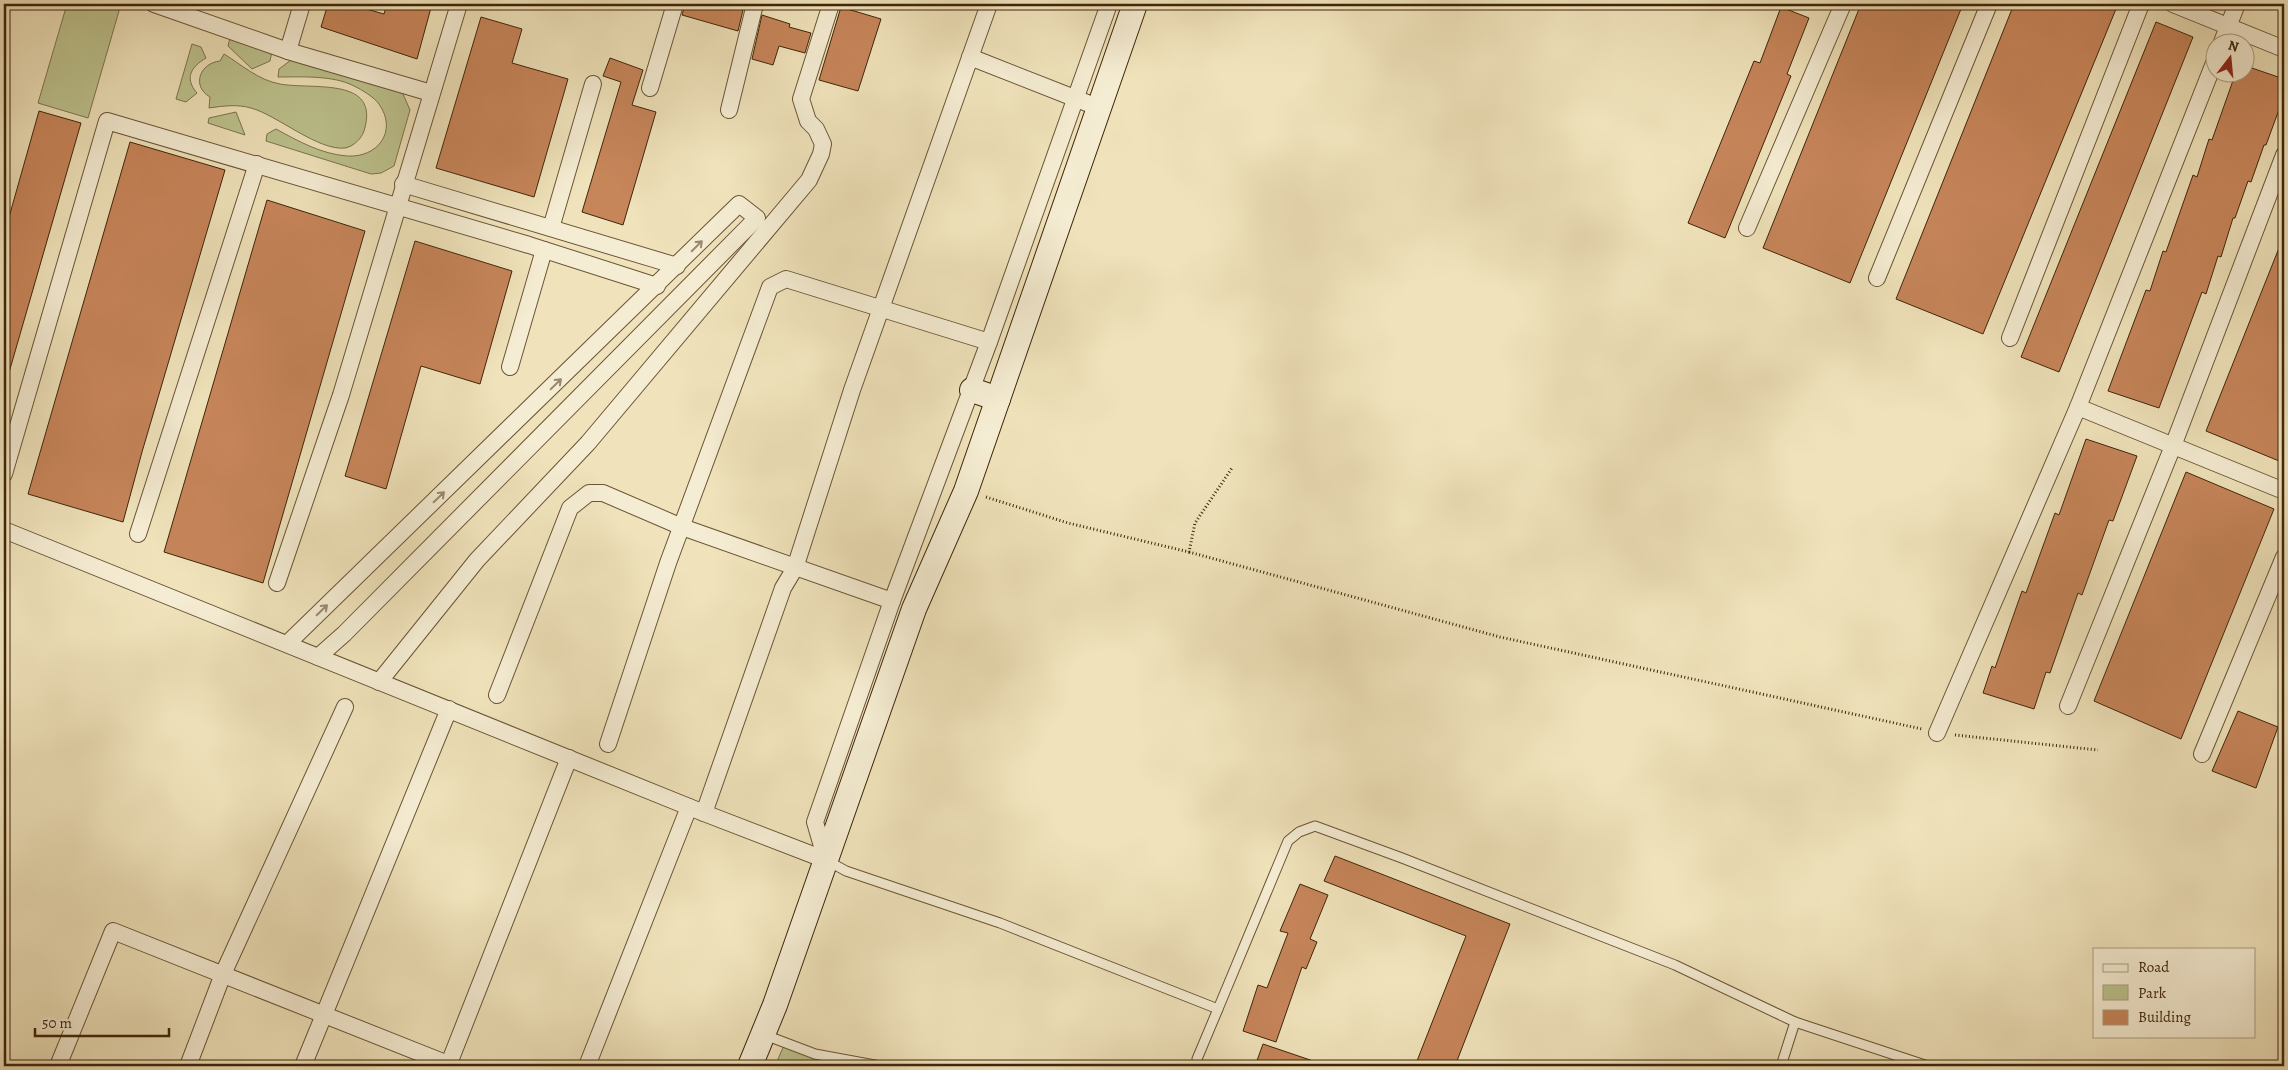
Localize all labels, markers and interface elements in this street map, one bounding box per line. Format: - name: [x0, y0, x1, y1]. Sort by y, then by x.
- north arrow: [2206, 32, 2256, 82]
- text: N: [2226, 35, 2241, 57]
- one-way arrow: [691, 240, 703, 252]
- one-way arrow: [550, 378, 562, 390]
- one-way arrow: [433, 491, 445, 503]
- one-way arrow: [316, 604, 329, 616]
- legend: [2093, 948, 2256, 1038]
- text: Road: [2138, 957, 2170, 977]
- text: Park: [2138, 983, 2167, 1003]
- scale bar: [35, 1005, 169, 1037]
- text: Building: [2138, 1007, 2191, 1027]
- text: 50 m: [42, 1013, 72, 1033]

